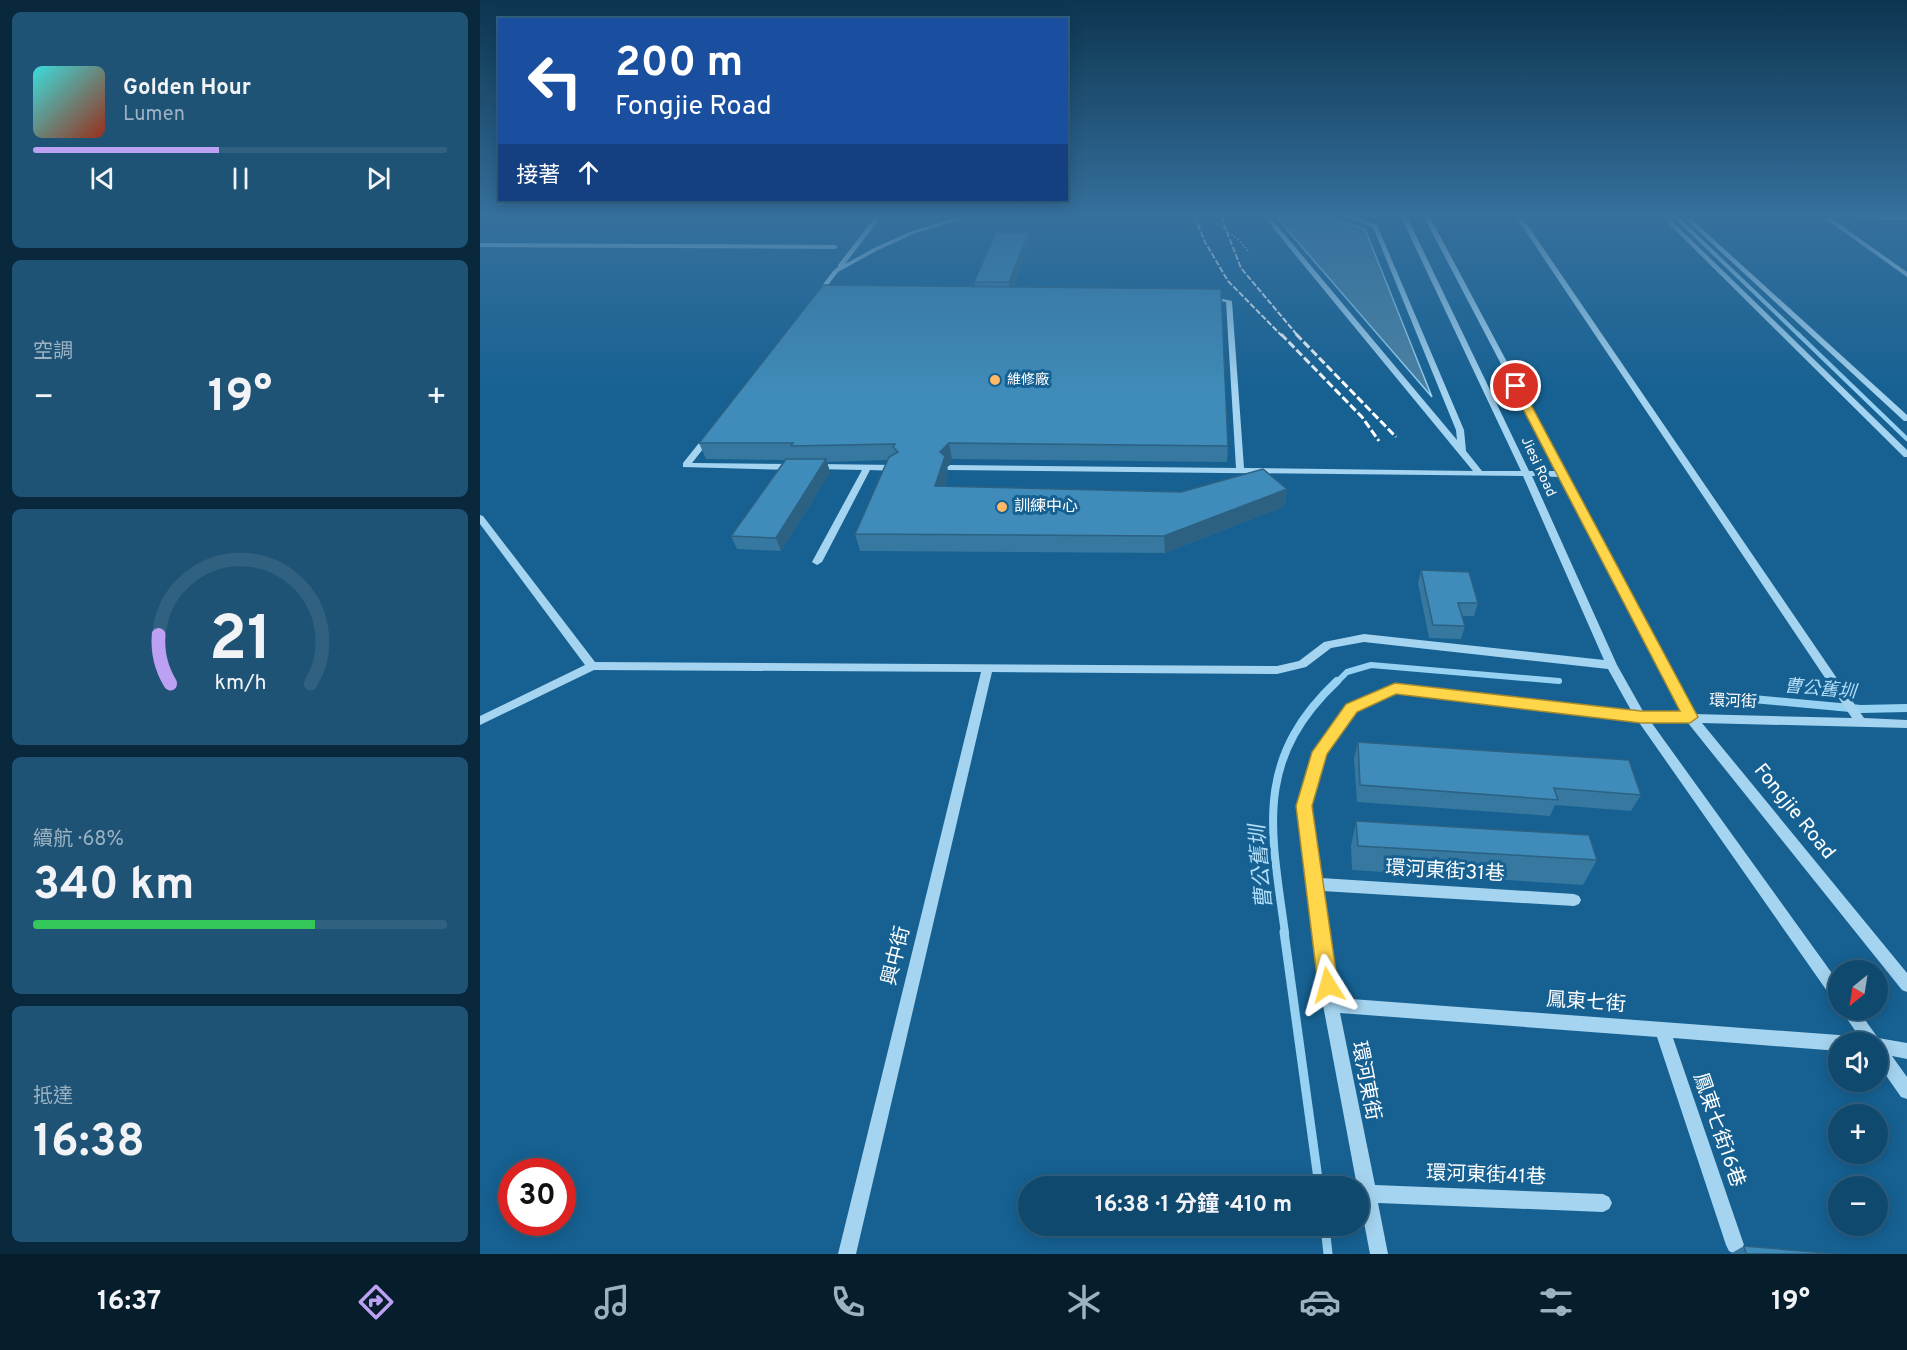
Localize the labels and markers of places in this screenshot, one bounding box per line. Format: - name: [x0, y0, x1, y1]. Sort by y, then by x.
- pin: [1490, 360, 1541, 411]
- place label: 維修廠: [1007, 371, 1049, 389]
- marker: 維修廠: [988, 373, 1002, 387]
- place label: 訓練中心: [1014, 497, 1078, 517]
- marker: 訓練中心: [995, 500, 1009, 514]

